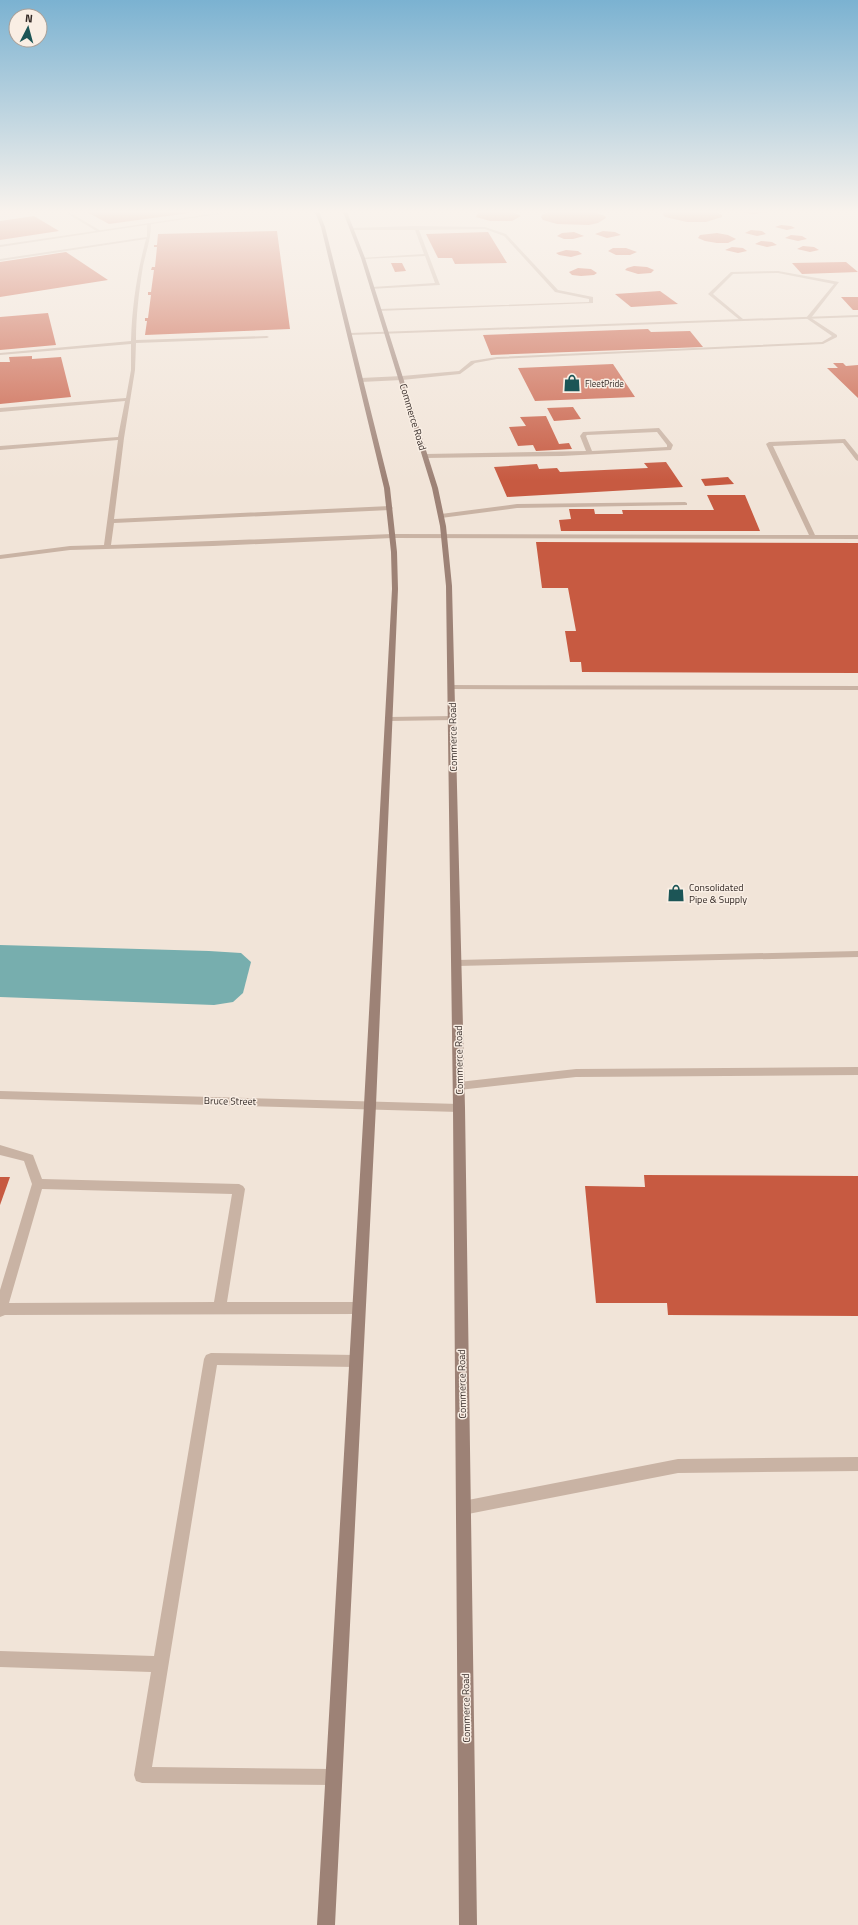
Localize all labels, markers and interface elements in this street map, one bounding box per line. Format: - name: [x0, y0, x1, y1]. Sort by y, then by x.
- north arrow: [8, 8, 48, 48]
- text: N: [24, 10, 34, 26]
- shop icon: FleetPride: [562, 373, 582, 393]
- place label: FleetPride: [585, 377, 624, 390]
- street label: Commerce Road: [396, 382, 430, 452]
- street label: Commerce Road: [445, 702, 461, 772]
- place label: Consolidated Pipe & Supply: [689, 880, 747, 907]
- shop icon: Consolidated Pipe & Supply: [666, 883, 686, 903]
- street label: Commerce Road: [451, 1025, 467, 1095]
- street label: Bruce Street: [204, 1093, 257, 1109]
- street label: Commerce Road: [454, 1349, 470, 1419]
- street label: Commerce Road: [458, 1673, 474, 1743]

